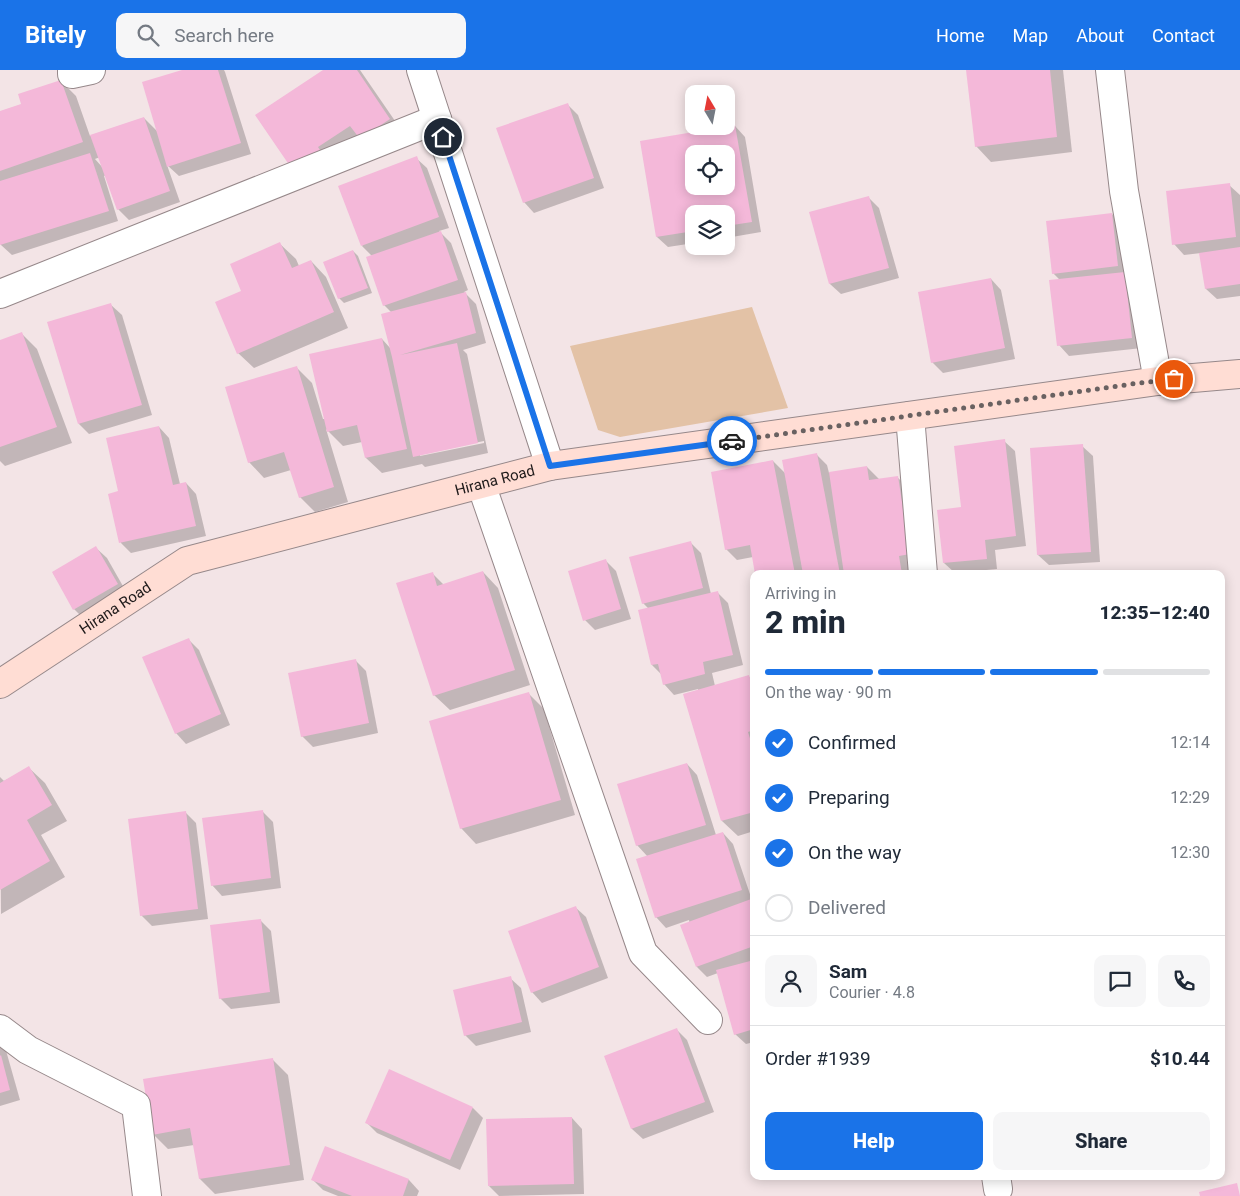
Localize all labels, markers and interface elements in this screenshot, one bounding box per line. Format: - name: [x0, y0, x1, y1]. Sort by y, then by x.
- search box: [116, 13, 466, 58]
- text: Bitely: [25, 21, 86, 49]
- icon: search: [134, 21, 162, 49]
- text: Search here: [174, 24, 274, 47]
- text: Home: [936, 25, 985, 46]
- text: Map: [1013, 25, 1048, 46]
- text: About: [1076, 25, 1124, 46]
- text: Contact: [1152, 25, 1215, 46]
- north arrow: [685, 85, 735, 135]
- map controls: [685, 85, 735, 255]
- pin: [422, 116, 464, 158]
- icon: home: [429, 123, 457, 151]
- button: locate: [685, 145, 735, 195]
- button: layers: [685, 205, 735, 255]
- pin: [1153, 358, 1195, 400]
- icon: bag: [1160, 365, 1188, 393]
- courier: [707, 416, 757, 466]
- icon: car: [718, 427, 746, 455]
- street label: Hirana Road: [453, 461, 537, 499]
- street label: Hirana Road: [76, 578, 154, 638]
- text: Arriving in: [765, 584, 836, 603]
- text: 12:35–12:40: [1099, 601, 1210, 624]
- text: 2 min: [765, 603, 846, 641]
- text: On the way · 90 m: [765, 683, 892, 702]
- icon: check: [765, 729, 793, 757]
- text: Confirmed: [808, 731, 896, 754]
- text: 12:14: [1170, 733, 1210, 752]
- icon: check: [765, 784, 793, 812]
- text: Preparing: [808, 786, 890, 809]
- text: 12:29: [1170, 788, 1210, 807]
- icon: check: [765, 839, 793, 867]
- text: On the way: [808, 841, 901, 864]
- text: 12:30: [1170, 843, 1210, 862]
- text: Delivered: [808, 896, 886, 919]
- button: person: [765, 955, 817, 1007]
- button: chat: [1094, 955, 1146, 1007]
- button: phone: [1158, 955, 1210, 1007]
- text: Sam: [829, 960, 867, 983]
- text: Courier · 4.8: [829, 983, 915, 1002]
- text: Order #1939: [765, 1047, 871, 1070]
- text: $10.44: [1150, 1047, 1210, 1070]
- button: Help: [765, 1112, 983, 1170]
- button: Share: [993, 1112, 1210, 1170]

